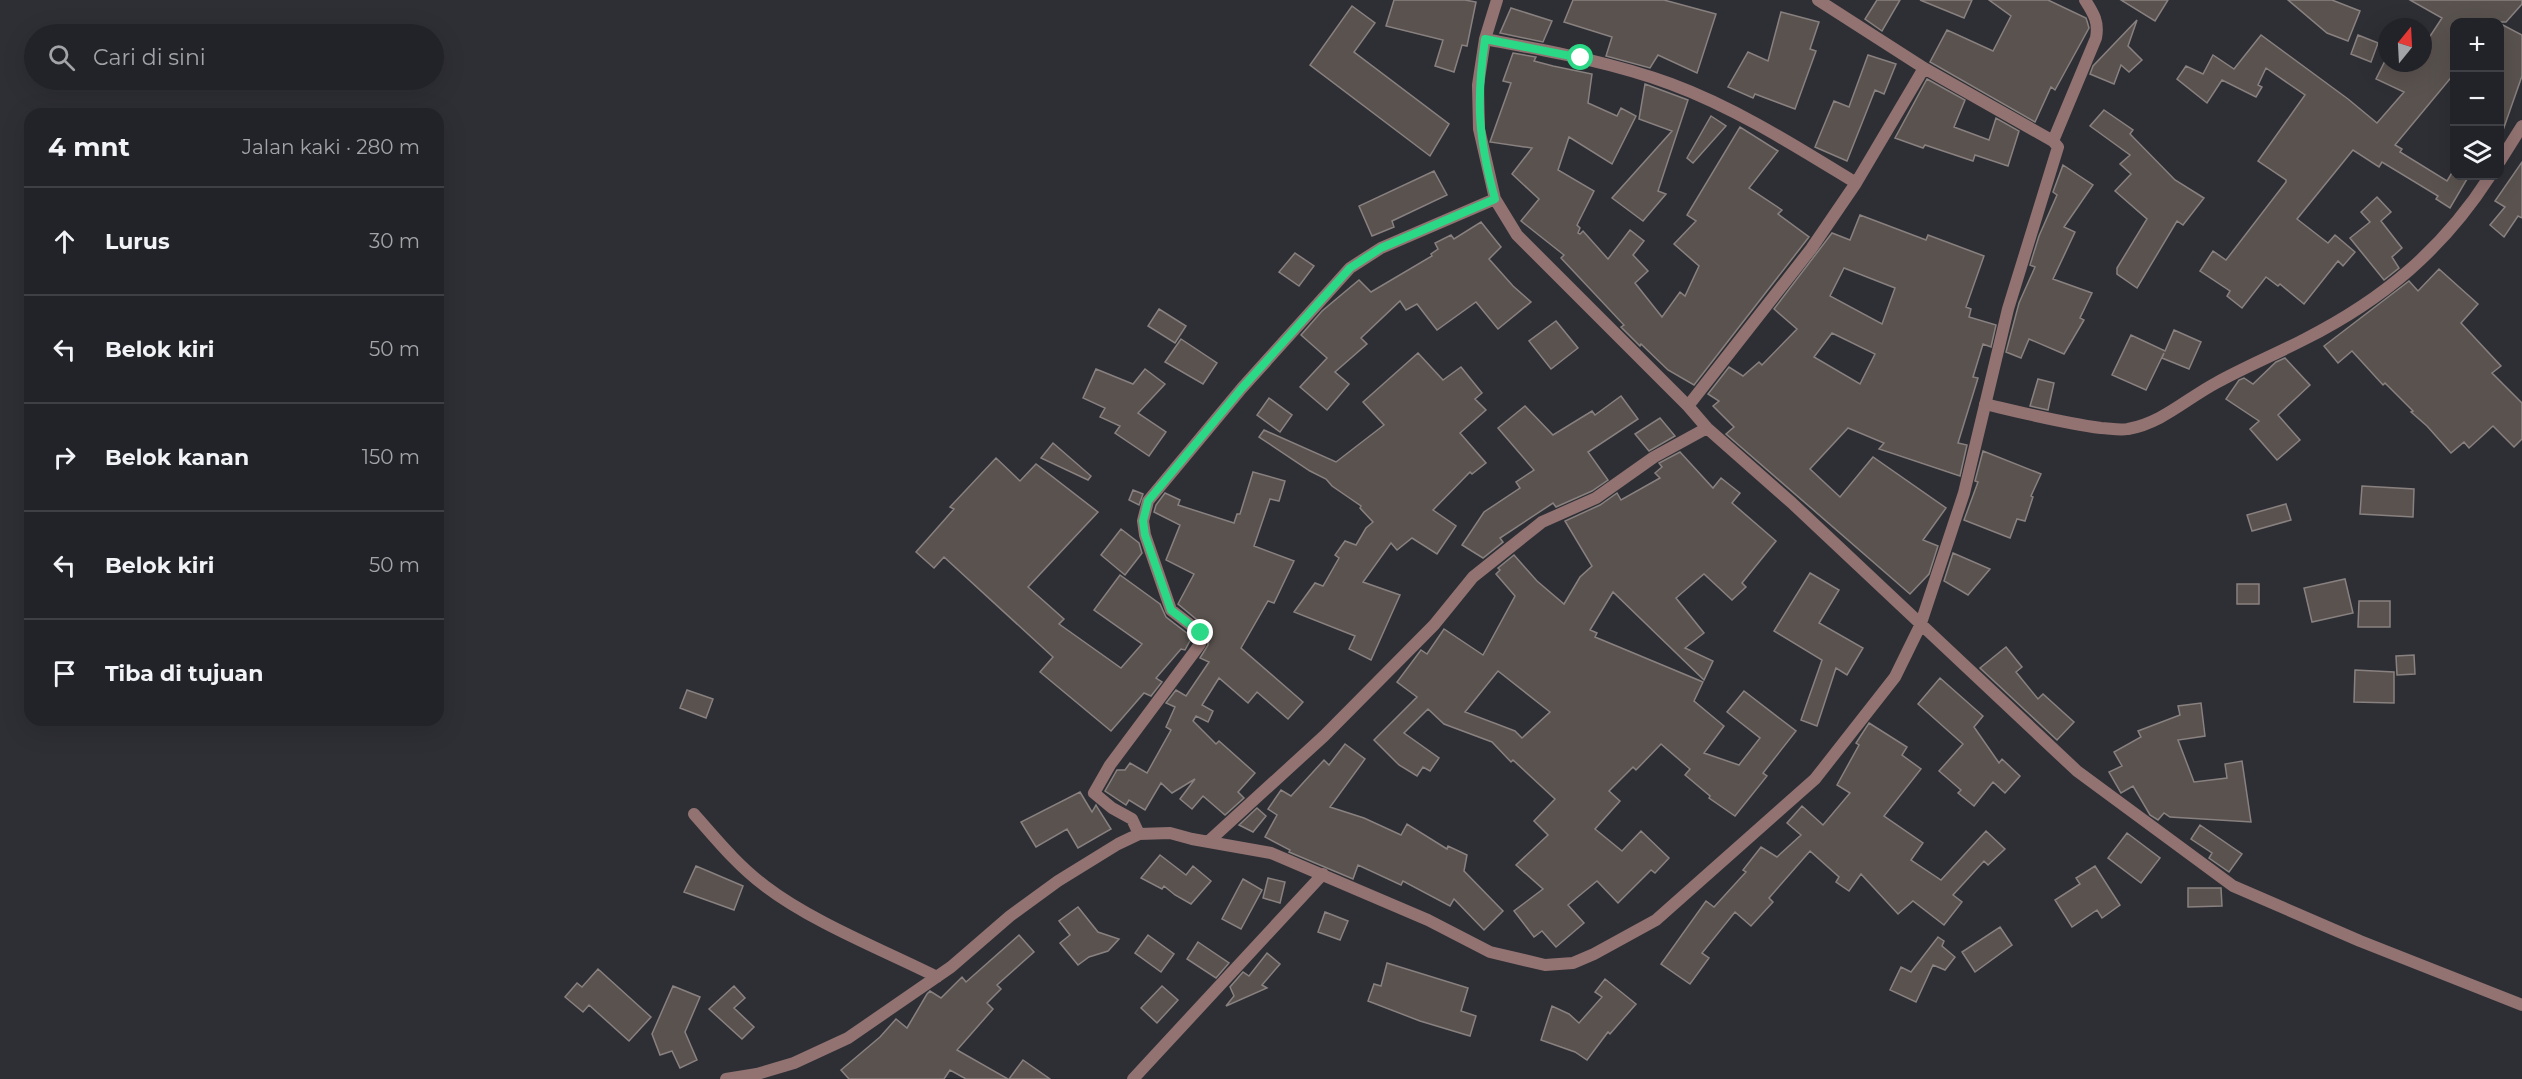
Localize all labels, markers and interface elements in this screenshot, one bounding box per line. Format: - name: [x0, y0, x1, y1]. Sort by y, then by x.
- north arrow: [2378, 18, 2432, 72]
- map controls: [2450, 18, 2504, 180]
- button: +: [2450, 18, 2504, 72]
- search box: [24, 24, 444, 90]
- icon: search: [45, 41, 78, 74]
- text: Cari di sini: [93, 44, 206, 71]
- route start: [1567, 44, 1593, 70]
- button: −: [2450, 72, 2504, 126]
- button: layers: [2450, 126, 2504, 180]
- text: 4 mnt: [48, 131, 130, 163]
- text: Jalan kaki · 280 m: [242, 135, 420, 159]
- icon: ahead: [48, 225, 81, 258]
- text: Lurus: [105, 228, 170, 255]
- text: 30 m: [369, 229, 420, 253]
- icon: left: [48, 333, 81, 366]
- text: Belok kiri: [105, 336, 214, 363]
- text: 50 m: [369, 337, 420, 361]
- icon: right: [48, 441, 81, 474]
- text: Belok kanan: [105, 444, 249, 471]
- text: 150 m: [362, 445, 420, 469]
- icon: left: [48, 549, 81, 582]
- text: Belok kiri: [105, 552, 214, 579]
- text: 50 m: [369, 553, 420, 577]
- route end: [1187, 619, 1213, 645]
- icon: arrive: [48, 657, 81, 690]
- text: Tiba di tujuan: [105, 660, 263, 687]

